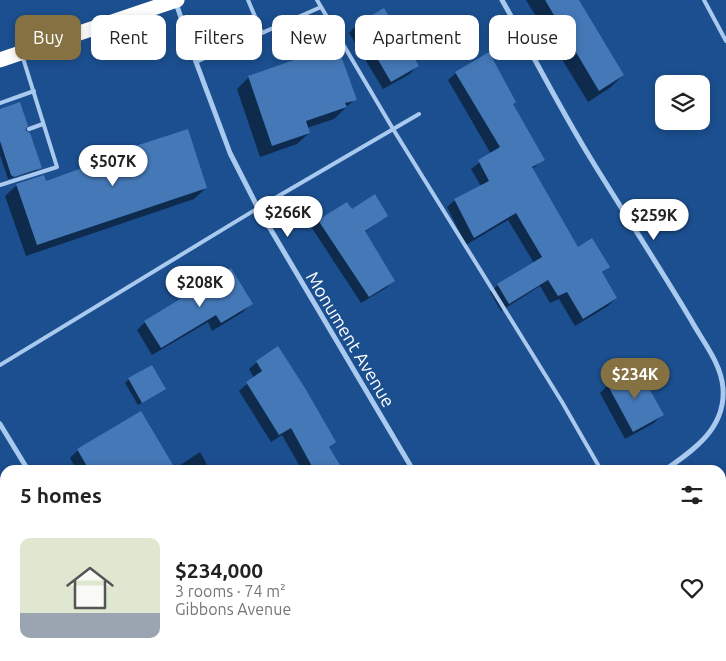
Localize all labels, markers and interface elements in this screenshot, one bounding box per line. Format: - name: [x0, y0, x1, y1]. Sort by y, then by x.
- chip: Buy: [15, 15, 81, 60]
- chip: Rent: [91, 15, 166, 60]
- chip: Filters: [176, 15, 262, 60]
- chip: New: [272, 15, 345, 60]
- chip: Apartment: [355, 15, 479, 60]
- chip: House: [489, 15, 576, 60]
- map controls: [655, 75, 710, 130]
- button: layers: [655, 75, 710, 130]
- pin: $507K: [78, 144, 148, 187]
- text: $507K: [90, 152, 136, 170]
- pin: $266K: [253, 196, 323, 238]
- pin: $259K: [619, 198, 689, 241]
- text: $266K: [265, 203, 311, 221]
- text: $259K: [631, 206, 677, 224]
- pin: $208K: [165, 266, 235, 308]
- street label: Monument Avenue: [303, 268, 399, 410]
- text: $208K: [177, 273, 223, 291]
- pin: $234K: [600, 358, 670, 400]
- text: $234K: [612, 365, 658, 383]
- icon: filters: [678, 481, 706, 509]
- text: 5 homes: [20, 483, 102, 507]
- icon: home: [60, 558, 120, 618]
- text: $234,000: [175, 558, 263, 582]
- icon: heart: [678, 574, 706, 602]
- text: 3 rooms · 74 m²: [175, 582, 286, 600]
- text: Gibbons Avenue: [175, 600, 291, 618]

